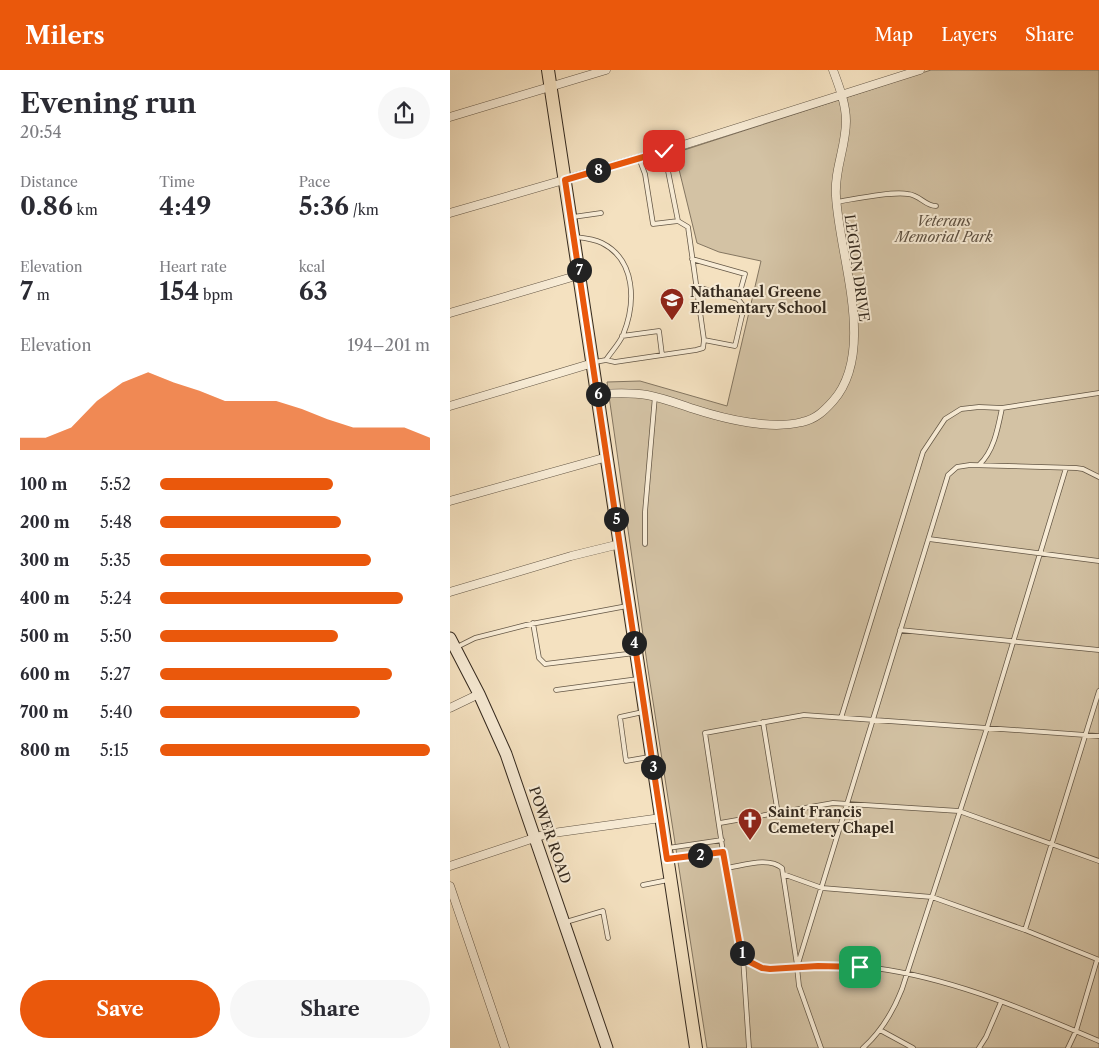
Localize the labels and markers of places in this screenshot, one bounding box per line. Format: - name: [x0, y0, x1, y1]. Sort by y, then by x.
- pin: [643, 130, 685, 172]
- pin: 8: [586, 158, 610, 182]
- pin: 7: [566, 258, 592, 282]
- place label: Nathanael Greene Elementary School: [690, 283, 827, 317]
- school or university icon: Nathanael Greene Elementary School: [659, 287, 685, 321]
- pin: 6: [586, 382, 610, 406]
- pin: 5: [604, 506, 628, 532]
- pin: 4: [622, 630, 646, 656]
- pin: 3: [640, 754, 666, 780]
- place label: Saint Francis Cemetery Chapel: [768, 803, 894, 837]
- church icon: Saint Francis Cemetery Chapel: [737, 807, 763, 841]
- pin: 2: [688, 842, 712, 868]
- pin: 1: [730, 940, 754, 966]
- pin: [839, 946, 881, 988]

